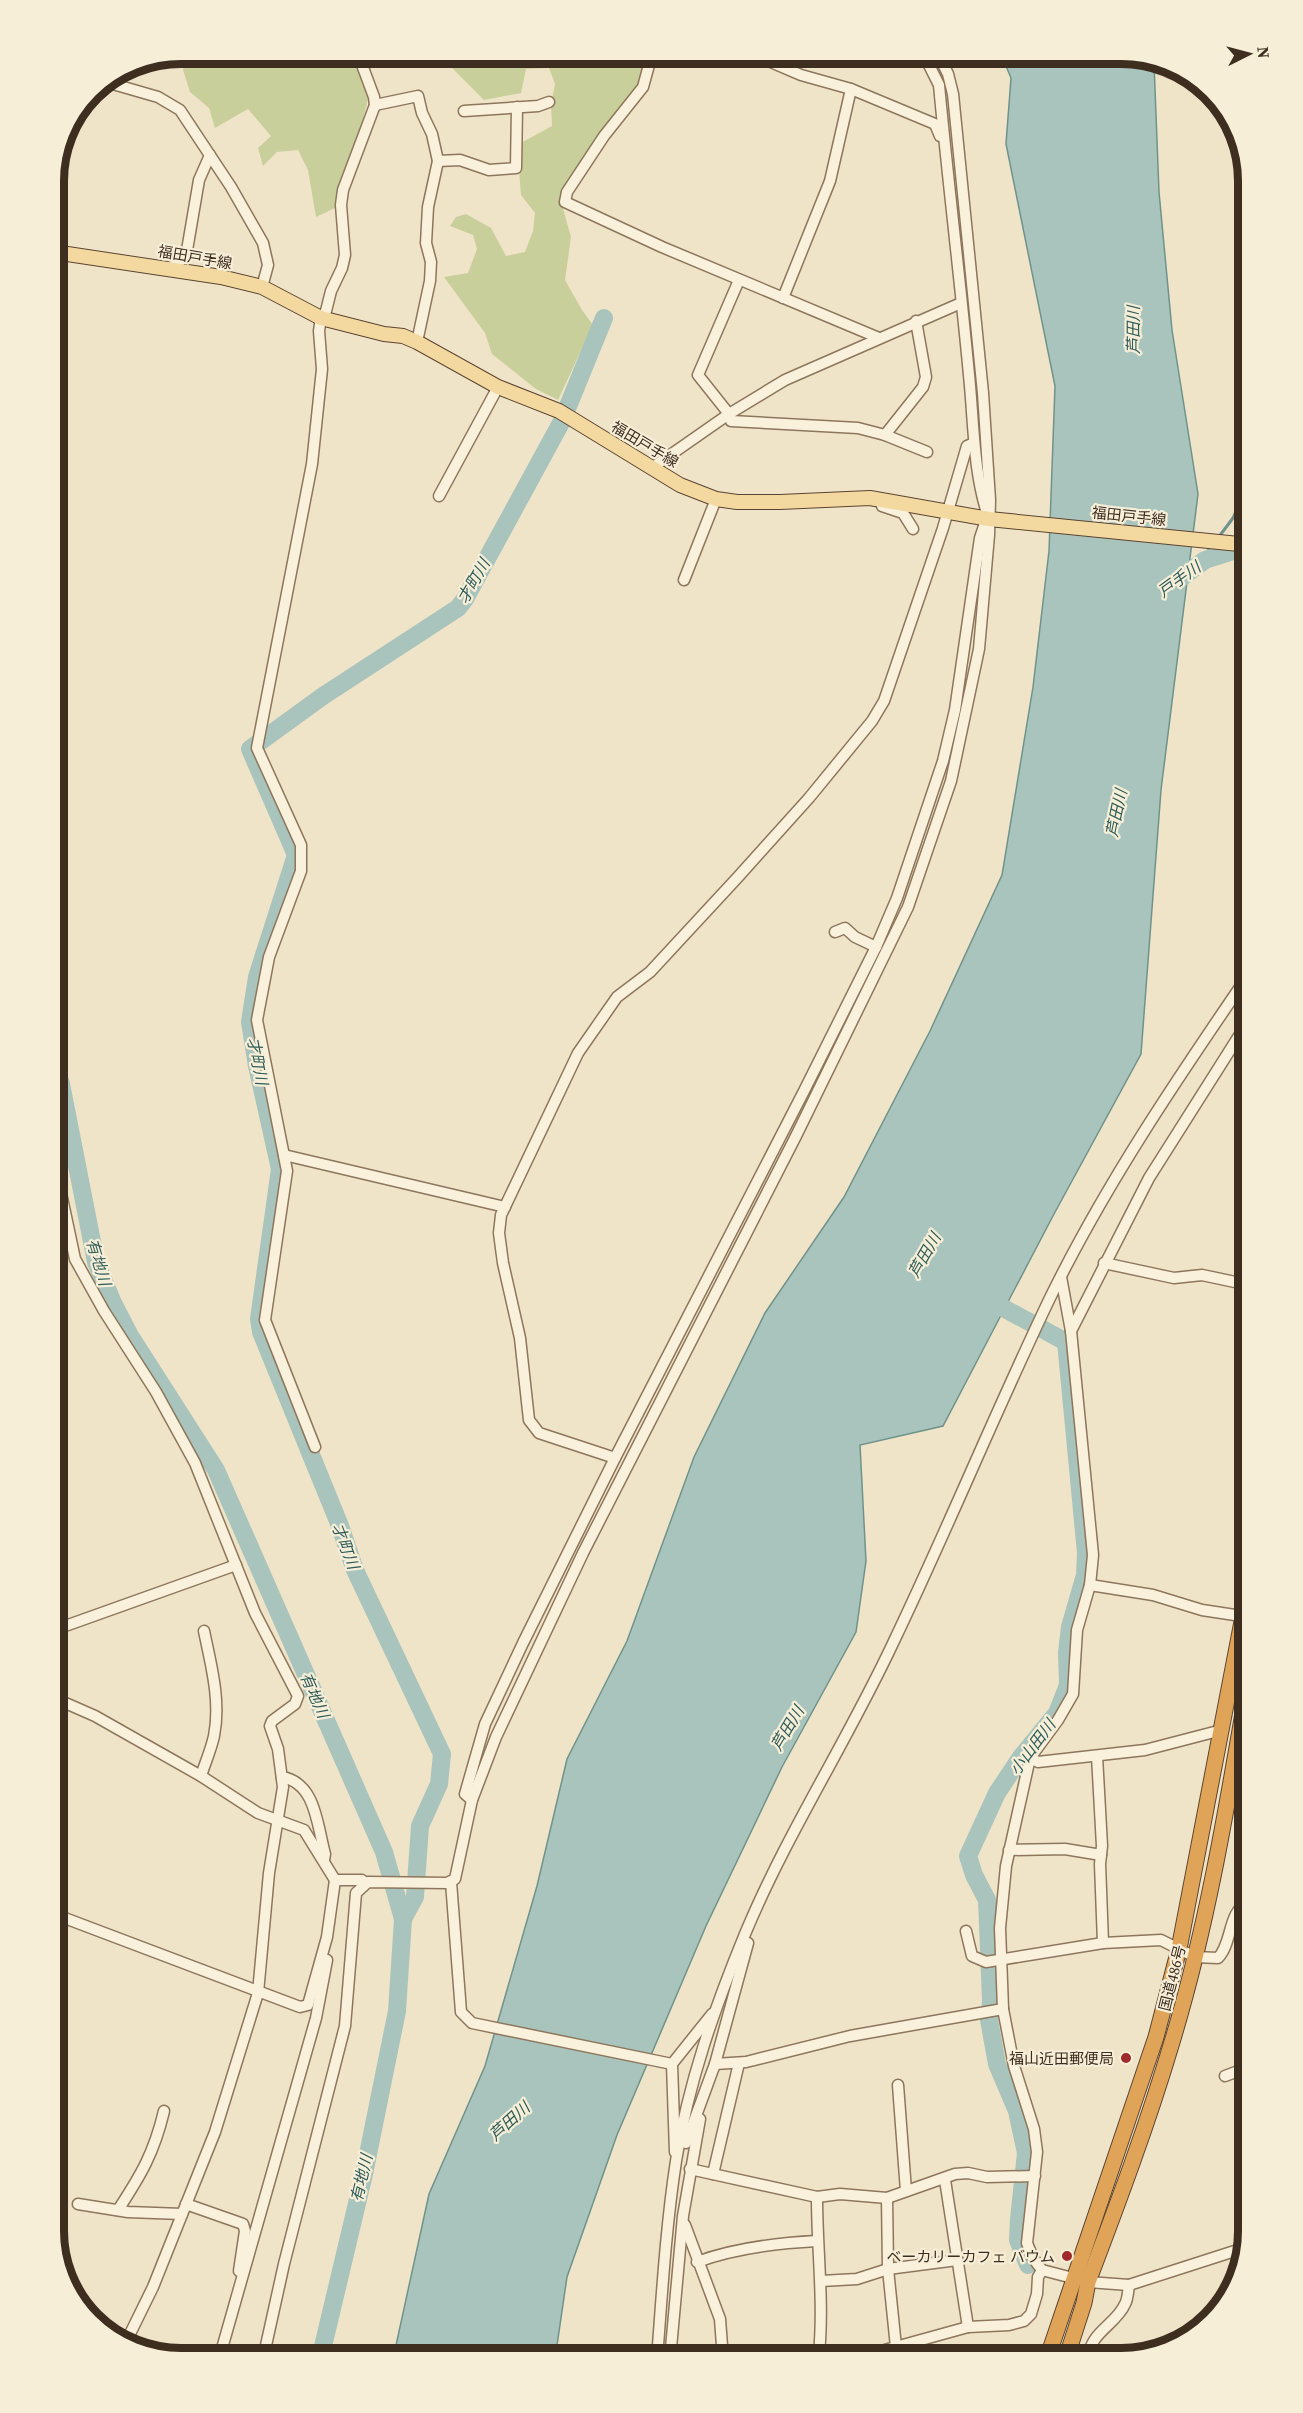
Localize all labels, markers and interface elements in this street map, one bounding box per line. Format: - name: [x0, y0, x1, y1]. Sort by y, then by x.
- north arrow: [1219, 24, 1279, 84]
- text: N: [1252, 45, 1276, 60]
- street label: 福田戸手線: [156, 240, 234, 274]
- water label: 芦田川: [1122, 304, 1144, 354]
- street label: 福田戸手線: [607, 416, 683, 472]
- street label: 福田戸手線: [1091, 502, 1167, 530]
- water label: 才町川: [451, 553, 496, 607]
- water label: 戸手川: [1153, 555, 1206, 602]
- water label: 芦田川: [1100, 785, 1132, 839]
- water label: 才町川: [243, 1035, 274, 1089]
- water label: 芦田川: [902, 1227, 947, 1281]
- water label: 有地川: [81, 1236, 117, 1290]
- water label: 才町川: [327, 1520, 366, 1574]
- water label: 有地川: [295, 1669, 336, 1723]
- water label: 芦田川: [765, 1700, 810, 1754]
- water label: 小山田川: [1004, 1713, 1061, 1779]
- street label: 国道486号: [1154, 1943, 1190, 2013]
- place label: 福山近田郵便局: [1009, 2048, 1114, 2069]
- marker: 福山近田郵便局: [1119, 2051, 1133, 2065]
- water label: 芦田川: [484, 2095, 536, 2145]
- water label: 有地川: [345, 2150, 378, 2204]
- place label: ベーカリーカフェ バウム: [887, 2246, 1055, 2267]
- marker: ベーカリーカフェ バウム: [1060, 2249, 1074, 2263]

